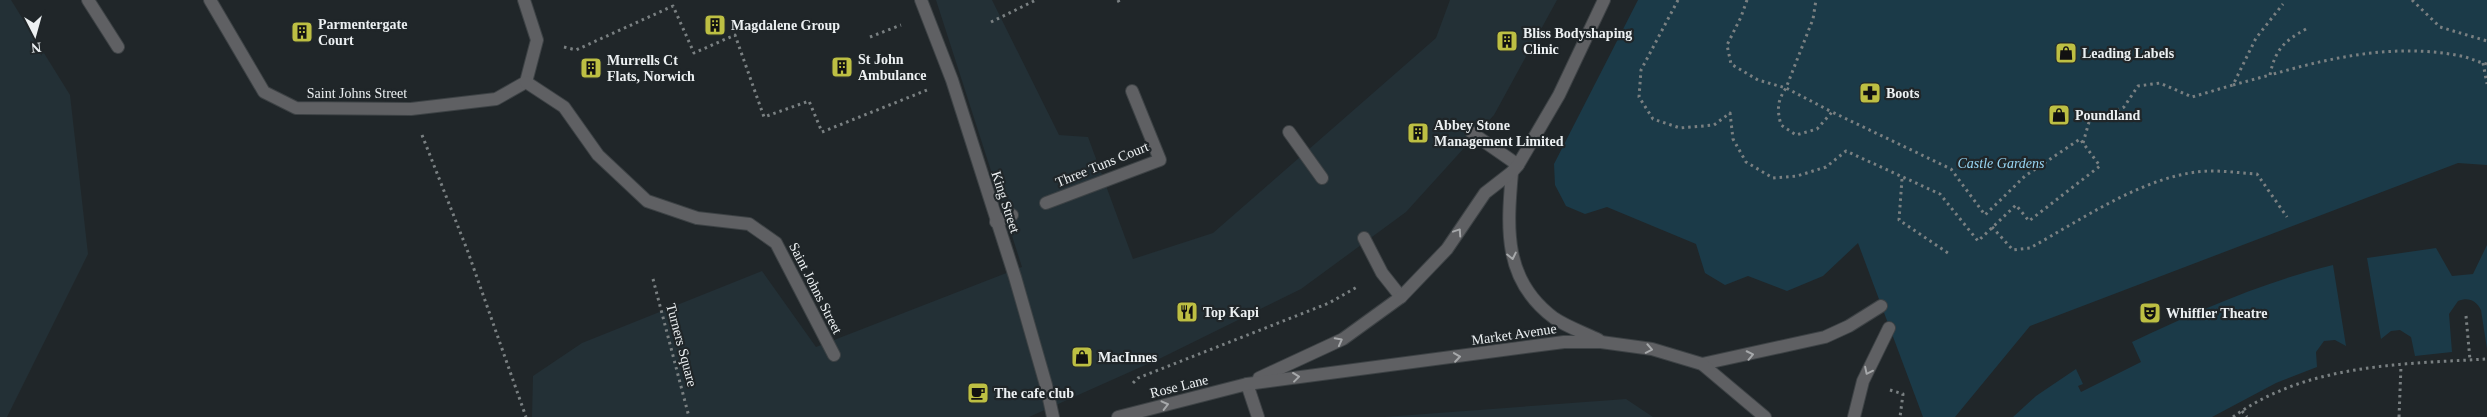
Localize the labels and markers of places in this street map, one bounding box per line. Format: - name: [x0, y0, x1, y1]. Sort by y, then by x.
- building icon: Magdalene Group: [703, 13, 727, 37]
- place label: Parmentergate Court: [318, 17, 407, 48]
- place label: Magdalene Group: [731, 18, 840, 33]
- building icon: Parmentergate Court: [290, 20, 314, 44]
- place label: Bliss Bodyshaping Clinic: [1523, 26, 1632, 57]
- building icon: Bliss Bodyshaping Clinic: [1495, 29, 1519, 53]
- shop icon: Leading Labels: [2054, 41, 2078, 65]
- place label: Leading Labels: [2082, 46, 2175, 61]
- place label: St John Ambulance: [858, 52, 926, 83]
- place label: Murrells Ct Flats, Norwich: [607, 53, 695, 84]
- building icon: St John Ambulance: [830, 55, 854, 79]
- building icon: Murrells Ct Flats, Norwich: [579, 56, 603, 80]
- pharmacy icon: Boots: [1858, 81, 1882, 105]
- place label: Boots: [1886, 86, 1920, 101]
- shop icon: Poundland: [2047, 103, 2071, 127]
- place label: Poundland: [2075, 108, 2141, 123]
- place label: Abbey Stone Management Limited: [1434, 118, 1564, 149]
- building icon: Abbey Stone Management Limited: [1406, 121, 1430, 145]
- restaurant icon: Top Kapi: [1175, 300, 1199, 324]
- theatre icon: Whiffler Theatre: [2138, 301, 2162, 325]
- place label: Top Kapi: [1203, 305, 1259, 320]
- place label: Whiffler Theatre: [2166, 306, 2268, 321]
- shop icon: MacInnes: [1070, 345, 1094, 369]
- place label: MacInnes: [1098, 350, 1158, 365]
- cafe icon: The cafe club: [966, 381, 990, 405]
- place label: The cafe club: [994, 386, 1074, 401]

